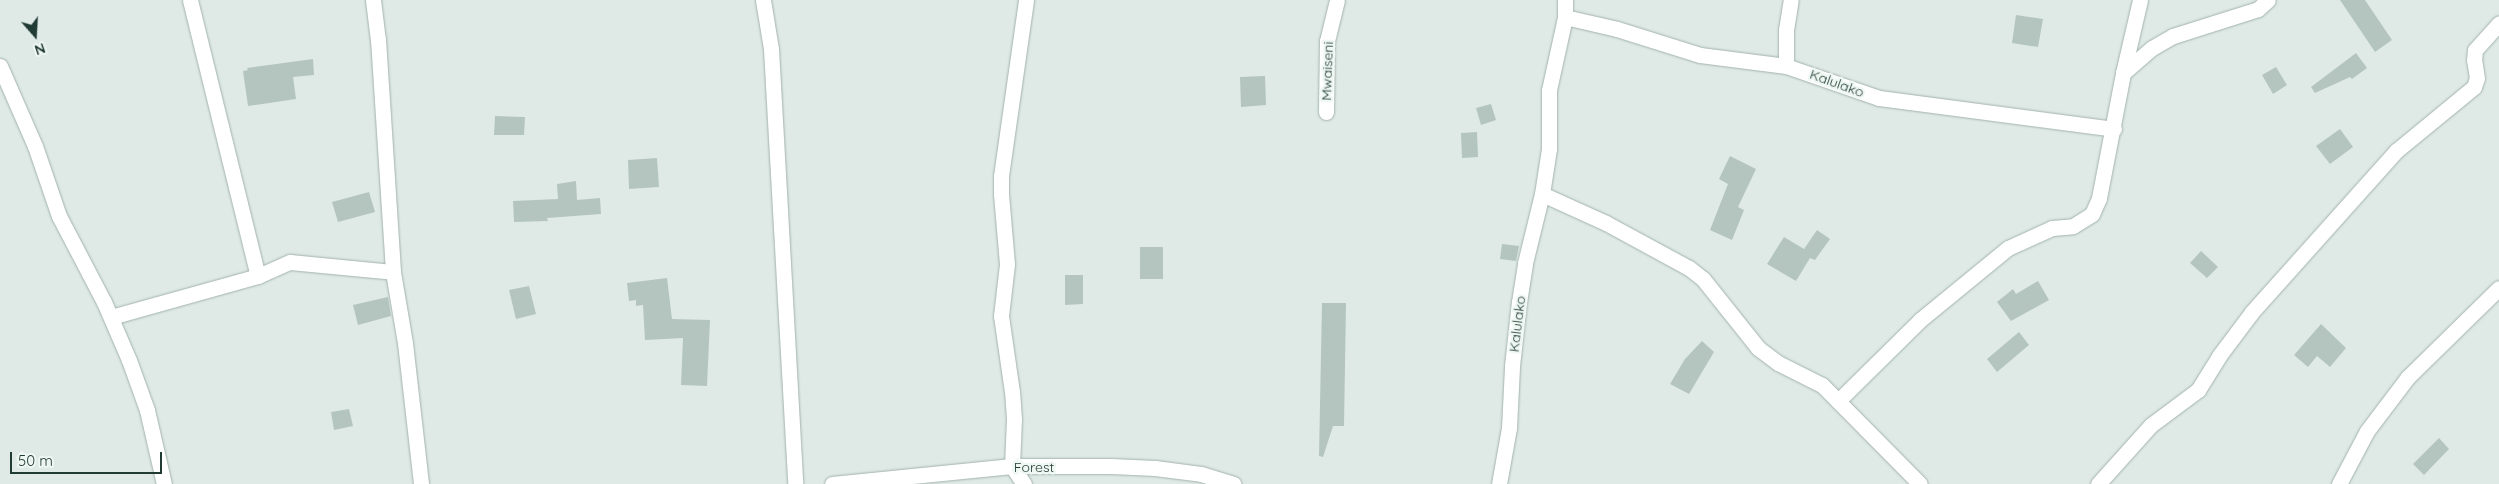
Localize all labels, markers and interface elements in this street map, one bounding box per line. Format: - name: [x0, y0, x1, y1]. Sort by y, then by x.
- north arrow: [10, 10, 60, 60]
- text: N: [32, 39, 48, 59]
- street label: Mwaiseni: [1318, 41, 1336, 101]
- street label: Kalulako: [1808, 65, 1866, 101]
- street label: Kalulako: [1505, 295, 1529, 353]
- scale bar: [12, 442, 165, 474]
- text: 50 m: [18, 451, 53, 470]
- street label: Forest: [1014, 459, 1054, 475]

